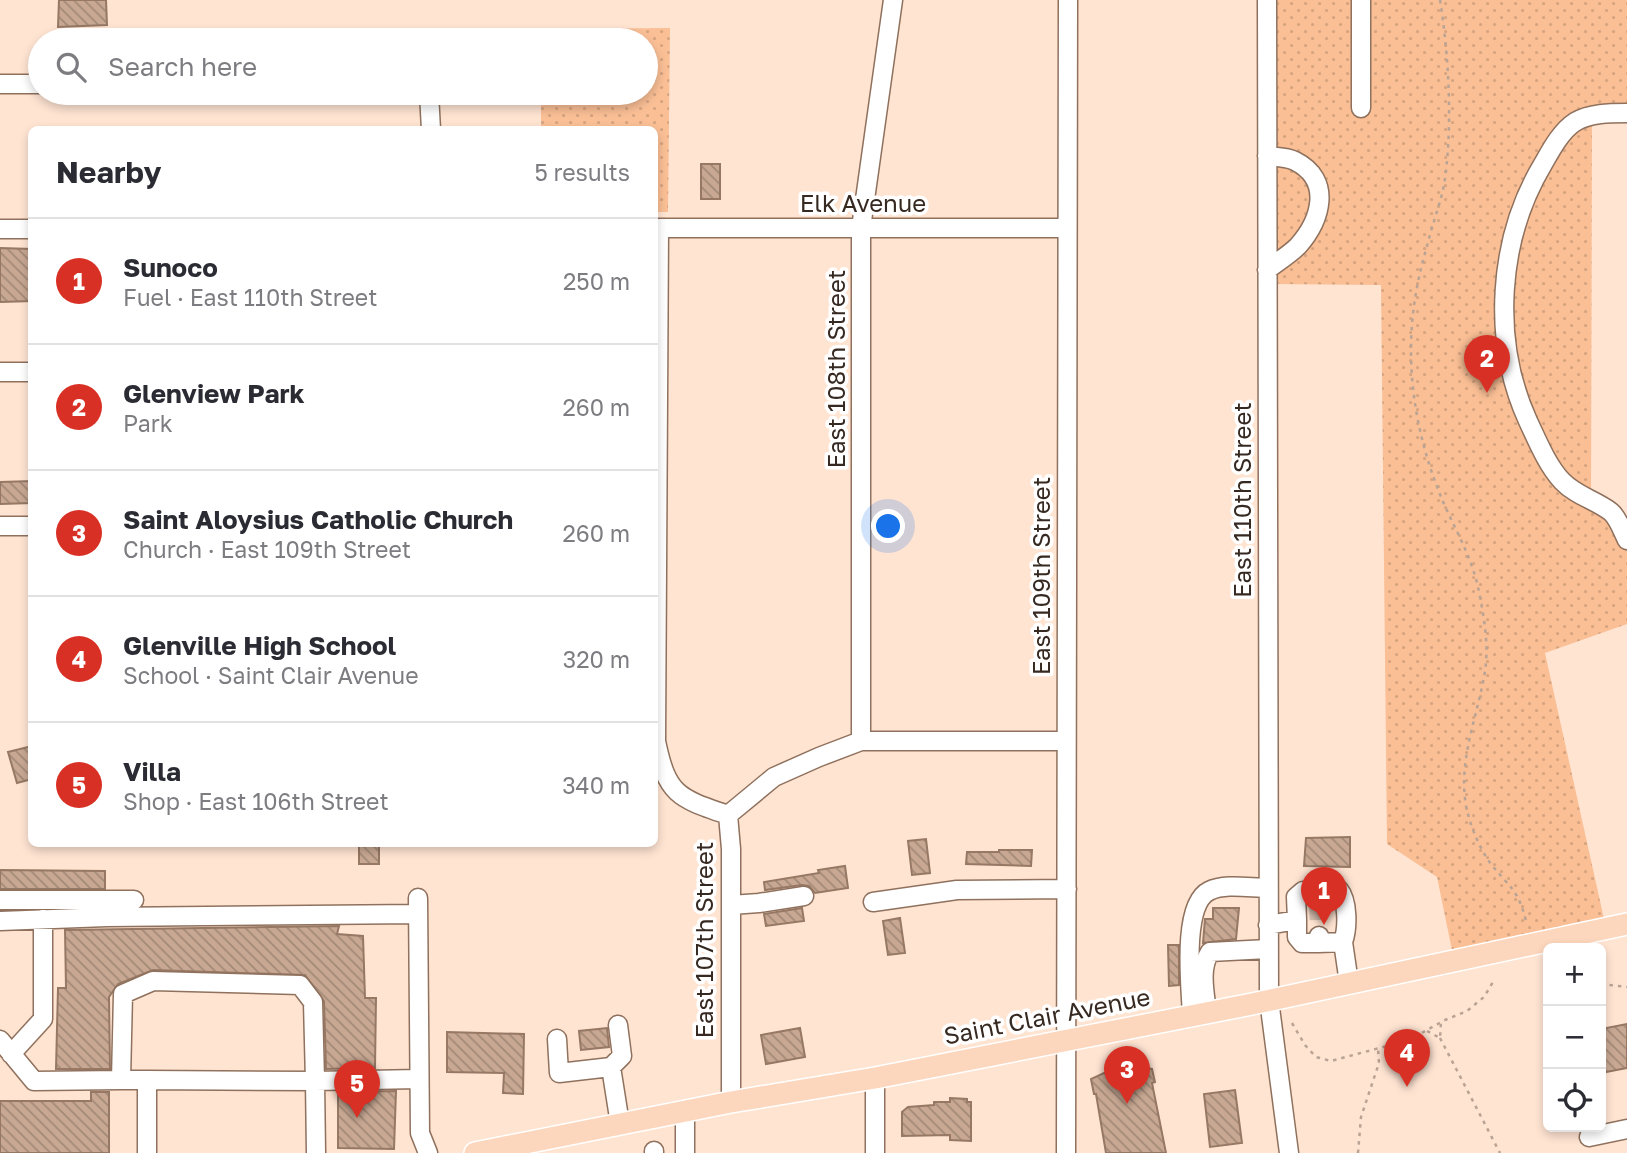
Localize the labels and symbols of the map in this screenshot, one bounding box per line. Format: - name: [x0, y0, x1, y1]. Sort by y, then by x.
- street label: Elk Avenue: [800, 188, 926, 217]
- street label: East 108th Street: [821, 270, 850, 468]
- pin: 2: [1464, 335, 1510, 393]
- street label: East 110th Street: [1227, 402, 1256, 598]
- street label: East 109th Street: [1026, 477, 1055, 675]
- your location: [871, 509, 905, 543]
- street label: East 107th Street: [689, 842, 718, 1038]
- pin: 1: [1301, 867, 1347, 925]
- street label: Saint Clair Avenue: [941, 981, 1152, 1050]
- pin: 4: [1384, 1029, 1430, 1087]
- pin: 3: [1104, 1046, 1150, 1104]
- pin: 5: [334, 1060, 380, 1118]

